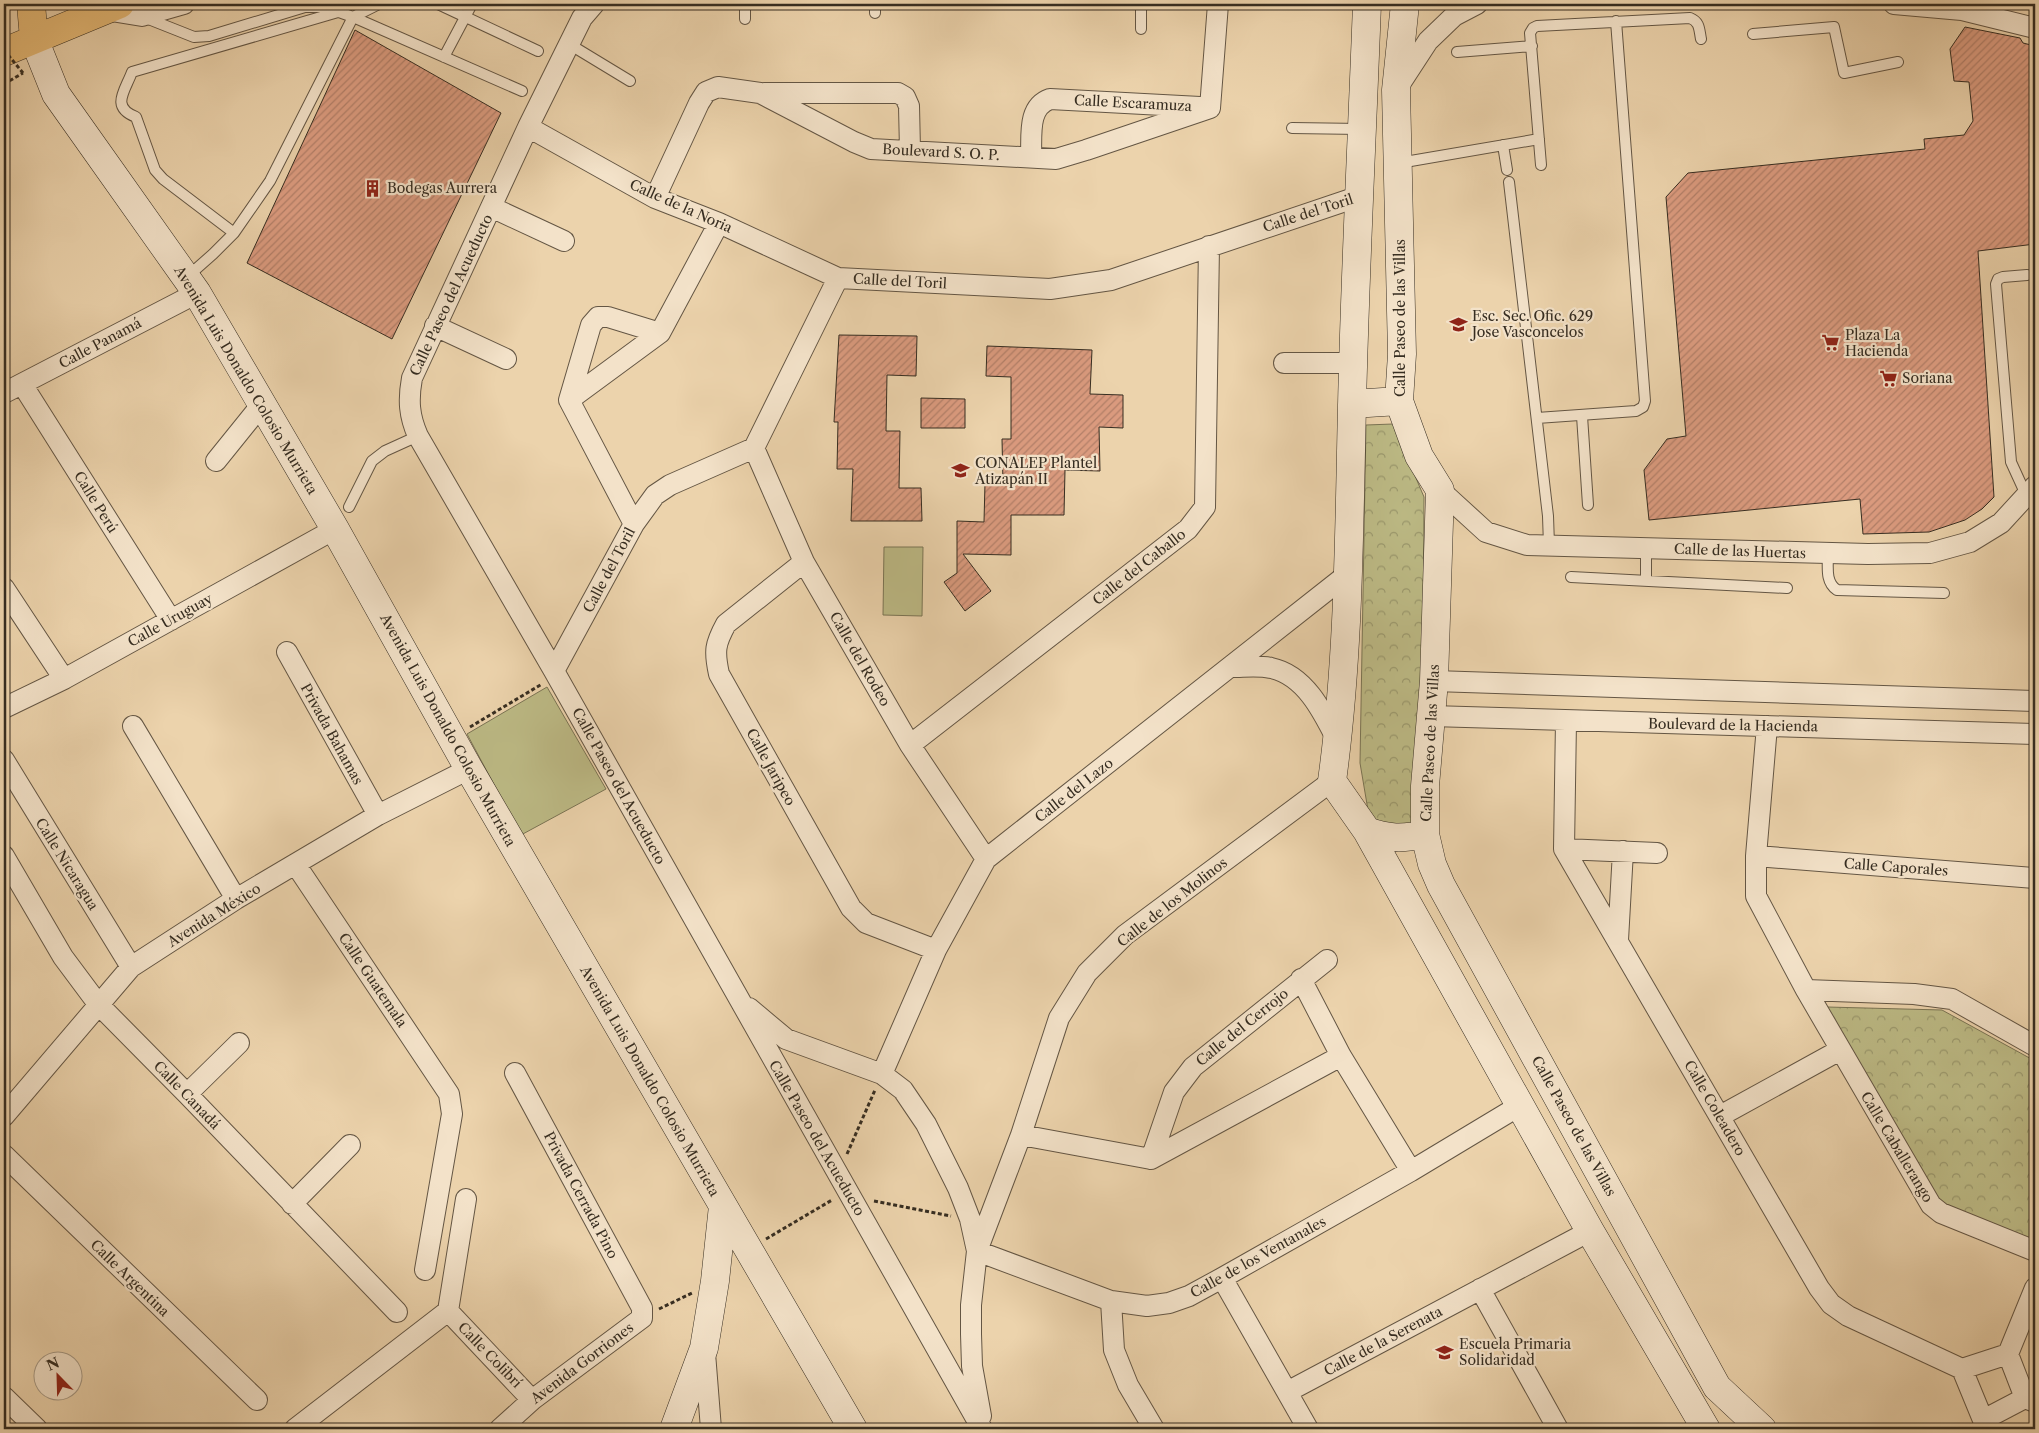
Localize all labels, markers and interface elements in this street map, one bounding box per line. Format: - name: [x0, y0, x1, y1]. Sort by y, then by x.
- street label: Calle Escaramuza: [1074, 91, 1193, 115]
- street label: Boulevard S. O. P.: [882, 140, 1000, 164]
- street label: Calle de la Noria: [627, 175, 736, 237]
- building icon: Bodegas Aurrera: [363, 178, 383, 198]
- place label: Bodegas Aurrera: [387, 179, 498, 197]
- street label: Calle del Toril: [1261, 190, 1355, 236]
- street label: Calle Paseo del Acueducto: [406, 211, 496, 379]
- street label: Calle Paseo de las Villas: [1391, 239, 1409, 397]
- street label: Avenida Luis Donaldo Colosio Murrieta: [170, 262, 322, 498]
- street label: Calle del Toril: [853, 270, 947, 292]
- place label: Esc. Sec. Ofic. 629 Jose Vasconcelos: [1470, 307, 1593, 341]
- street label: Calle Panamá: [56, 313, 145, 372]
- school or university icon: Esc. Sec. Ofic. 629 Jose Vasconcelos: [1448, 314, 1468, 334]
- place label: Plaza La Hacienda: [1845, 326, 1909, 360]
- supermarket icon: Plaza La Hacienda: [1821, 333, 1841, 353]
- supermarket icon: Soriana: [1878, 368, 1898, 388]
- place label: Soriana: [1902, 369, 1953, 387]
- place label: CONALEP Plantel Atizapán II: [974, 454, 1097, 488]
- school or university icon: CONALEP Plantel Atizapán II: [951, 461, 971, 481]
- street label: Calle Perú: [70, 468, 122, 537]
- street label: Calle del Toril: [579, 524, 639, 616]
- street label: Calle del Caballo: [1089, 525, 1189, 609]
- street label: Calle de las Huertas: [1674, 540, 1806, 562]
- street label: Calle Uruguay: [125, 589, 216, 651]
- street label: Calle del Rodeo: [826, 609, 894, 709]
- street label: Avenida Luis Donaldo Colosio Murrieta: [376, 610, 520, 850]
- street label: Calle Paseo de las Villas: [1417, 664, 1443, 822]
- street label: Privada Bahamas: [297, 680, 367, 788]
- street label: Calle Paseo del Acueducto: [568, 704, 670, 868]
- street label: Boulevard de la Hacienda: [1648, 715, 1819, 735]
- street label: Calle Jaripeo: [742, 725, 800, 809]
- street label: Calle del Lazo: [1031, 754, 1117, 826]
- street label: Calle Nicaragua: [32, 815, 103, 914]
- street label: Calle de los Molinos: [1113, 853, 1231, 951]
- street label: Calle Caporales: [1843, 854, 1949, 880]
- street label: Avenida México: [163, 879, 264, 951]
- street label: Calle Guatemala: [335, 929, 412, 1031]
- street label: Avenida Luis Donaldo Colosio Murrieta: [576, 962, 724, 1200]
- street label: Calle del Cerrojo: [1192, 984, 1292, 1070]
- street label: Calle Paseo de las Villas: [1528, 1053, 1620, 1199]
- street label: Calle Canadá: [150, 1057, 225, 1133]
- street label: Calle Paseo del Acueducto: [765, 1057, 869, 1219]
- street label: Calle Coleadero: [1680, 1057, 1750, 1159]
- street label: Calle Caballerango: [1857, 1088, 1937, 1206]
- street label: Privada Cerrada Pino: [540, 1128, 622, 1262]
- street label: Calle de los Ventanales: [1187, 1212, 1329, 1302]
- street label: Calle Argentina: [87, 1236, 174, 1321]
- street label: Calle de la Serenata: [1321, 1302, 1446, 1380]
- street label: Calle Colibrí: [454, 1318, 526, 1392]
- street label: Avenida Gorriones: [526, 1318, 637, 1408]
- place label: Escuela Primaria Solidaridad: [1459, 1335, 1572, 1369]
- school or university icon: Escuela Primaria Solidaridad: [1435, 1342, 1455, 1362]
- north arrow: [32, 1350, 82, 1400]
- text: N: [44, 1353, 62, 1375]

